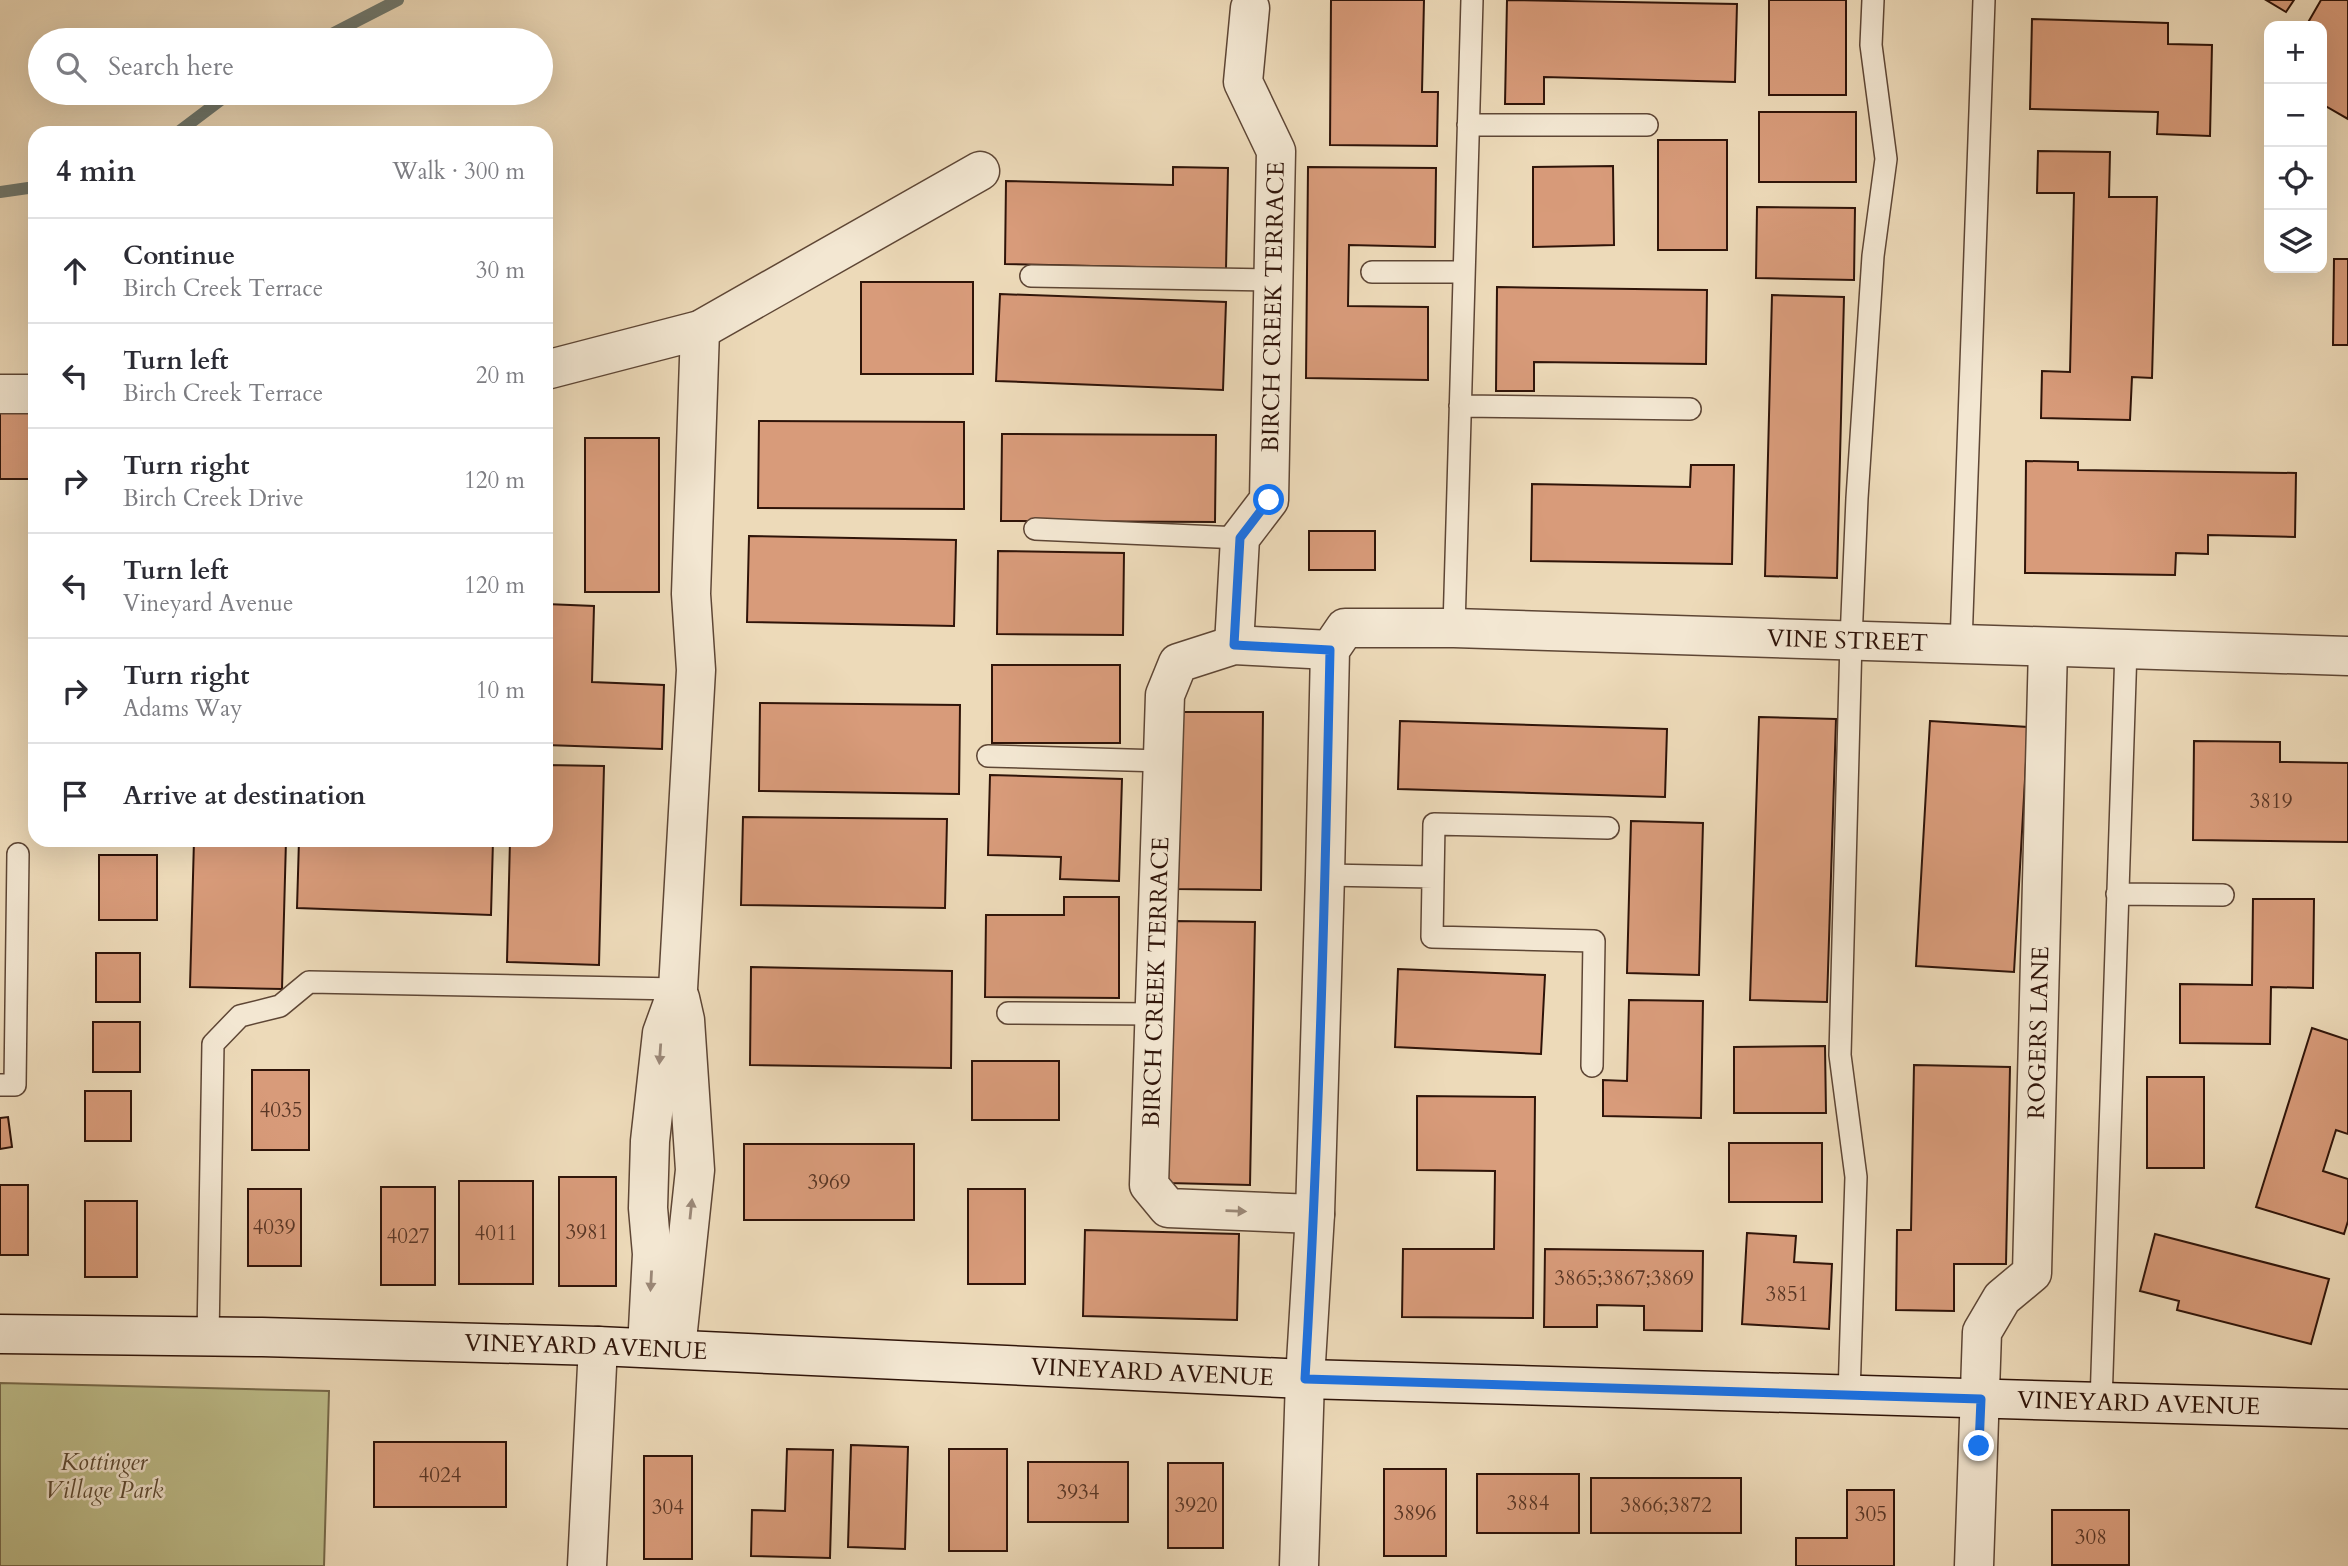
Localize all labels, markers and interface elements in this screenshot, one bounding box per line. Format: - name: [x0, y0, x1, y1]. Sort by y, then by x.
- map controls: [2264, 21, 2327, 273]
- button: +: [2264, 21, 2327, 84]
- search box: [28, 28, 553, 105]
- icon: search: [52, 48, 90, 86]
- text: Search here: [108, 49, 234, 84]
- button: −: [2264, 84, 2327, 147]
- button: locate: [2264, 147, 2327, 210]
- text: 4 min: [56, 151, 136, 192]
- text: Walk · 300 m: [392, 156, 525, 187]
- street label: BIRCH CREEK TERRACE: [1254, 161, 1293, 453]
- button: layers: [2264, 210, 2327, 273]
- text: Continue: [123, 238, 235, 273]
- icon: ahead: [56, 252, 94, 290]
- text: 30 m: [476, 255, 525, 286]
- text: Birch Creek Terrace: [123, 273, 323, 304]
- text: Turn left: [123, 343, 228, 378]
- icon: left: [56, 357, 94, 395]
- text: 20 m: [476, 360, 525, 391]
- text: Birch Creek Terrace: [123, 378, 323, 409]
- text: Turn right: [123, 448, 250, 483]
- icon: right: [56, 462, 94, 500]
- text: 120 m: [464, 465, 525, 496]
- text: Birch Creek Drive: [123, 483, 304, 514]
- route start: [1253, 484, 1284, 515]
- text: Turn left: [123, 553, 228, 588]
- icon: left: [56, 567, 94, 605]
- text: 120 m: [464, 570, 525, 601]
- text: Vineyard Avenue: [123, 588, 293, 619]
- street label: VINE STREET: [1767, 622, 1929, 660]
- text: Turn right: [123, 658, 250, 693]
- icon: right: [56, 672, 94, 710]
- text: 10 m: [476, 675, 525, 706]
- text: Adams Way: [123, 693, 242, 724]
- icon: arrive: [56, 777, 94, 815]
- text: Arrive at destination: [123, 778, 366, 813]
- house number: 3819: [2249, 787, 2293, 816]
- street label: BIRCH CREEK TERRACE: [1135, 836, 1177, 1128]
- street label: ROGERS LANE: [2020, 946, 2057, 1120]
- one-way arrow: [654, 1043, 665, 1065]
- house number: 4035: [259, 1096, 303, 1125]
- house number: 3969: [807, 1168, 851, 1197]
- one-way arrow: [686, 1197, 697, 1219]
- one-way arrow: [1226, 1205, 1248, 1216]
- house number: 4039: [252, 1213, 296, 1242]
- house number: 3981: [565, 1218, 609, 1247]
- house number: 4011: [474, 1219, 518, 1248]
- house number: 4027: [386, 1222, 430, 1251]
- house number: 3865;3867;3869: [1554, 1264, 1694, 1293]
- one-way arrow: [645, 1270, 656, 1292]
- house number: 3851: [1765, 1280, 1809, 1309]
- street label: VINEYARD AVENUE: [464, 1326, 708, 1368]
- street label: VINEYARD AVENUE: [1030, 1350, 1274, 1395]
- street label: VINEYARD AVENUE: [2017, 1383, 2261, 1423]
- route end: [1963, 1430, 1994, 1461]
- park label: Kottinger Village Park: [45, 1446, 164, 1507]
- house number: 4024: [418, 1461, 462, 1490]
- house number: 3934: [1056, 1478, 1100, 1507]
- house number: 3884: [1506, 1489, 1550, 1518]
- house number: 3920: [1174, 1491, 1218, 1520]
- house number: 3866;3872: [1620, 1491, 1712, 1520]
- house number: 304: [652, 1493, 684, 1522]
- house number: 3896: [1393, 1499, 1437, 1528]
- house number: 305: [1855, 1500, 1887, 1529]
- house number: 308: [2075, 1523, 2107, 1552]

